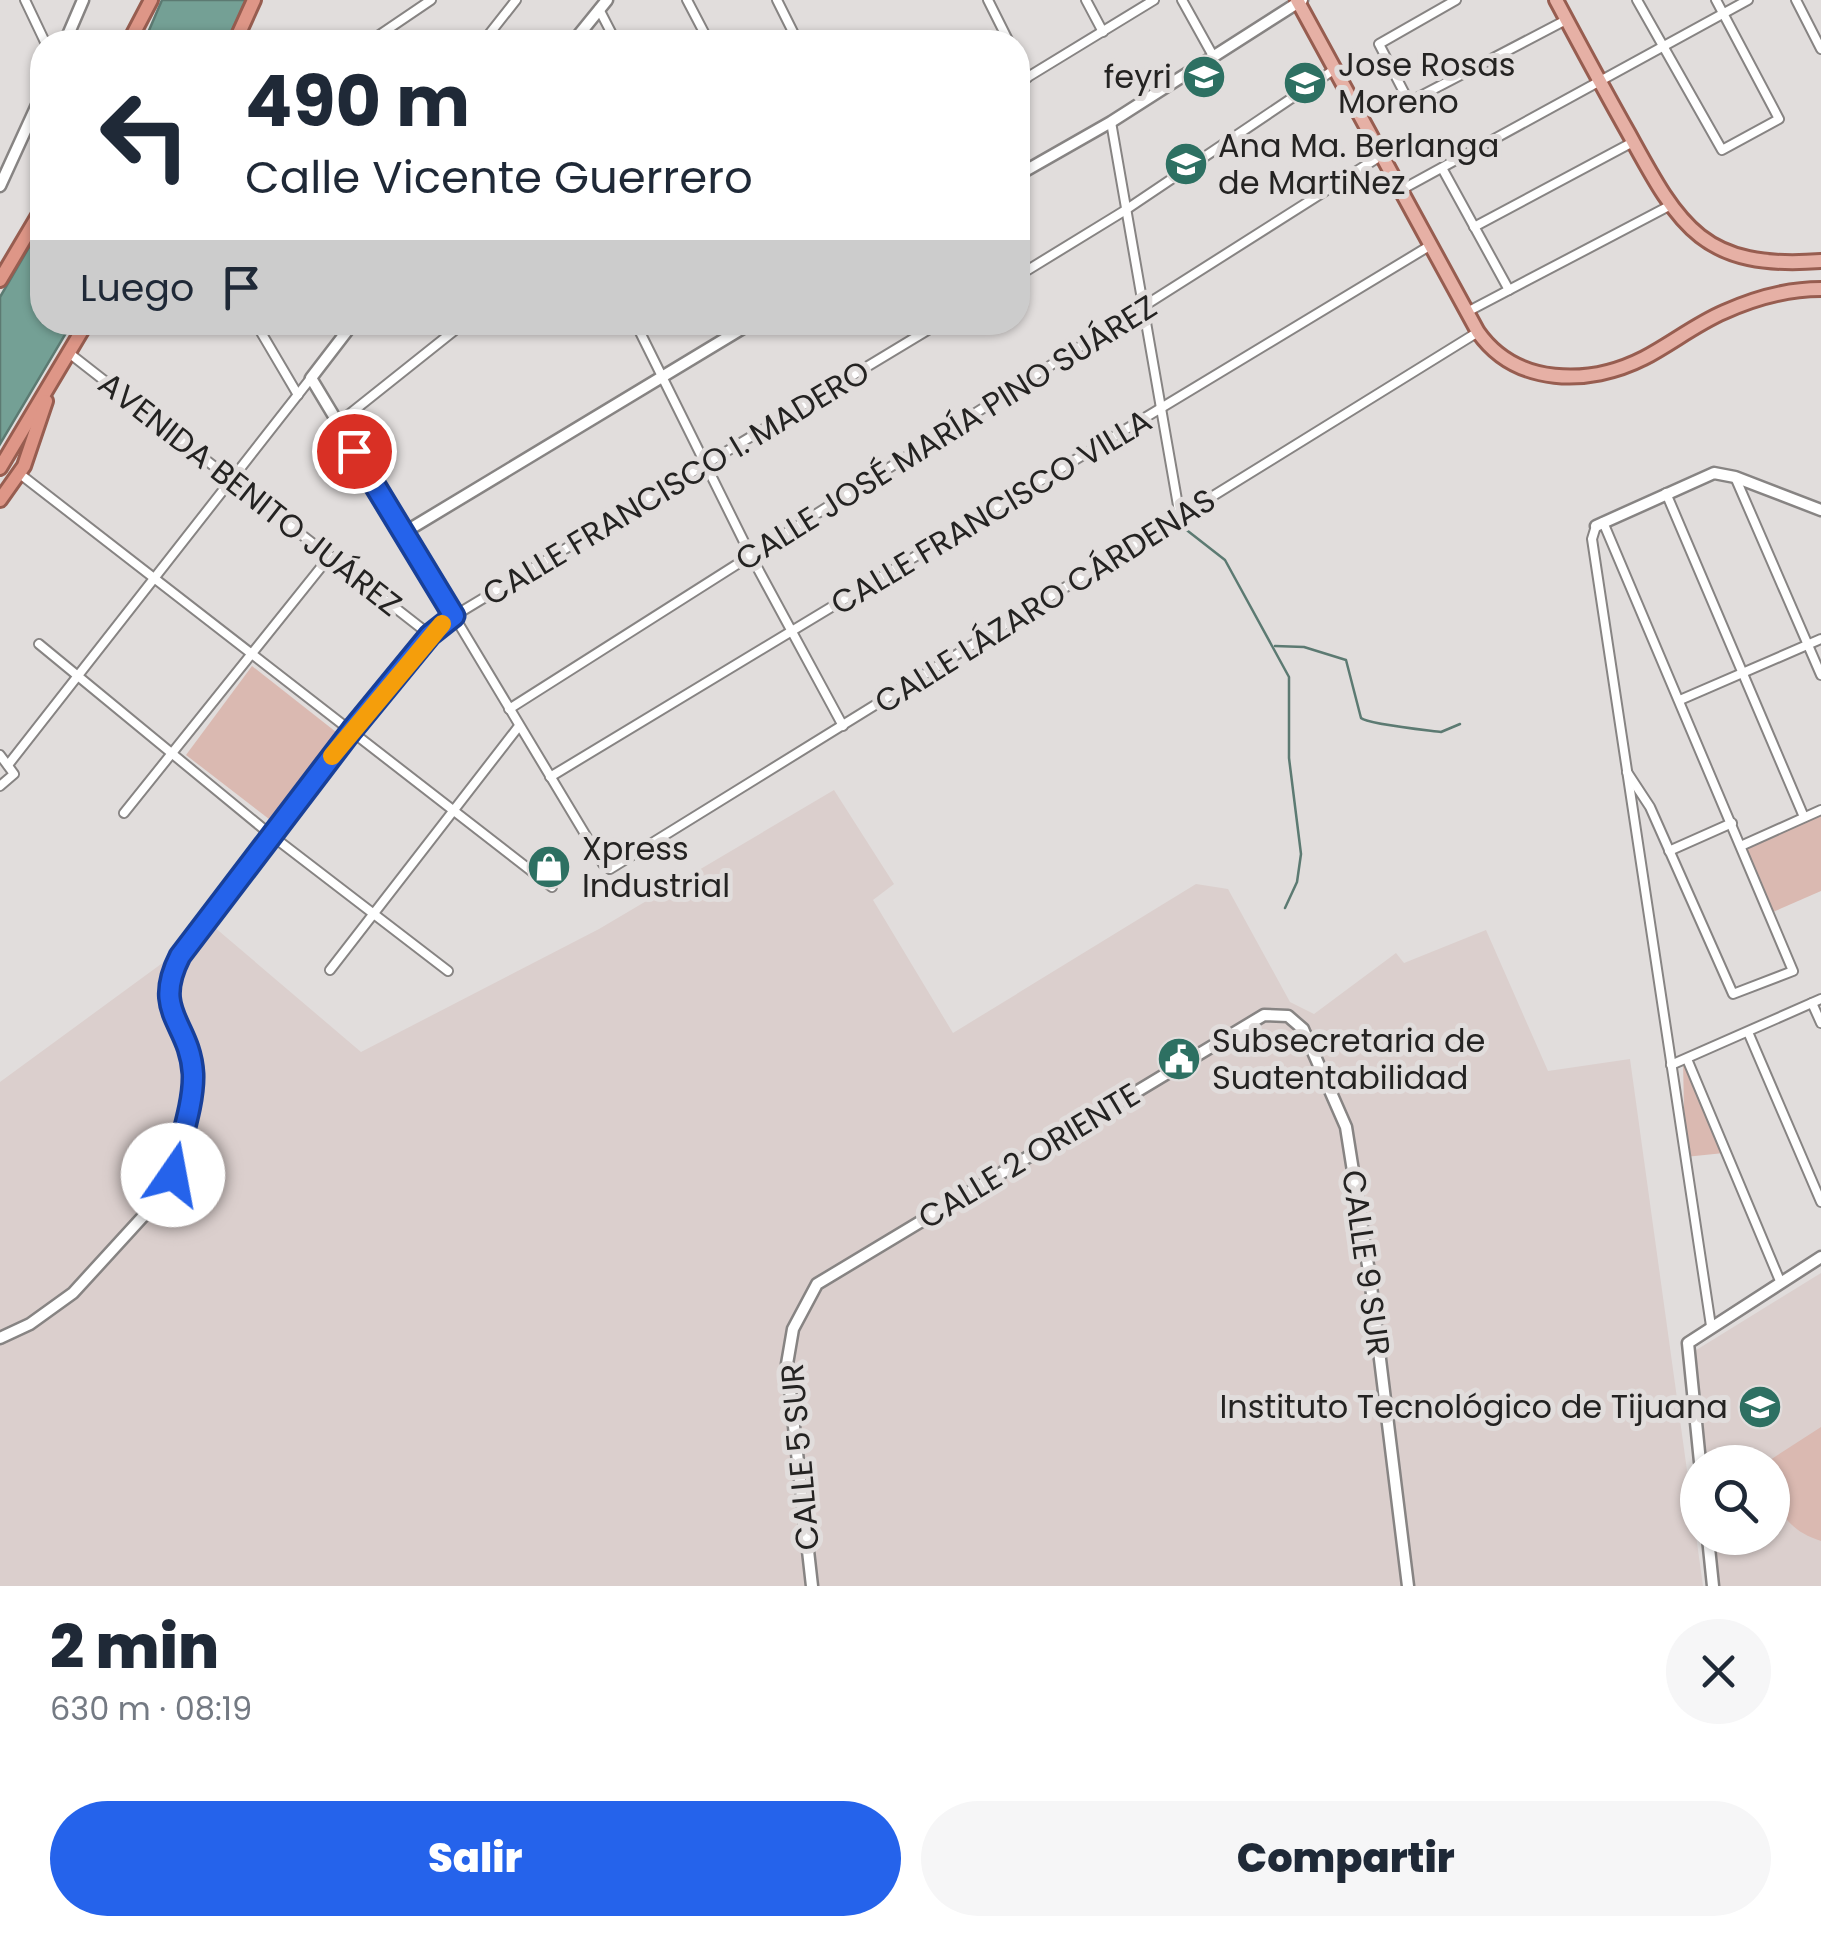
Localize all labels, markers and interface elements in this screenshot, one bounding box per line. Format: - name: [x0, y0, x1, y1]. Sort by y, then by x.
- place label: Jose Rosas Moreno: [1338, 42, 1516, 124]
- text: 490 m: [245, 52, 470, 151]
- place label: feyri: [1104, 54, 1172, 99]
- school or university icon: feyri: [1181, 54, 1227, 100]
- school or university icon: Jose Rosas Moreno: [1282, 60, 1328, 106]
- icon: left: [80, 70, 210, 200]
- place label: Ana Ma. Berlanga de MartiNez: [1218, 123, 1499, 205]
- school or university icon: Ana Ma. Berlanga de MartiNez: [1163, 141, 1209, 187]
- text: Calle Vicente Guerrero: [245, 146, 753, 209]
- icon: arrive: [214, 260, 269, 315]
- text: Luego: [80, 261, 194, 314]
- street label: CALLE JOSÉ MARÍA PINO SUÁREZ: [726, 284, 1165, 581]
- street label: CALLE FRANCISCO I. MADERO: [474, 349, 878, 616]
- street label: AVENIDA BENITO JUÁREZ: [89, 361, 411, 626]
- street label: CALLE FRANCISCO VILLA: [822, 398, 1160, 625]
- pin: [312, 409, 397, 494]
- icon: arrive: [327, 424, 382, 479]
- street label: CALLE LÁZARO CÁRDENAS: [866, 477, 1224, 724]
- place label: Xpress Industrial: [582, 826, 730, 908]
- shop icon: Xpress Industrial: [526, 844, 572, 890]
- place label: Subsecretaria de Suatentabilidad: [1212, 1018, 1485, 1100]
- public building icon: Subsecretaria de Suatentabilidad: [1156, 1036, 1202, 1082]
- street label: CALLE 2 ORIENTE: [910, 1072, 1148, 1239]
- position arrow: [121, 1123, 225, 1227]
- street label: CALLE 9 SUR: [1331, 1167, 1402, 1359]
- street label: CALLE 5 SUR: [769, 1362, 830, 1552]
- place label: Instituto Tecnológico de Tijuana: [1219, 1384, 1728, 1429]
- school or university icon: Instituto Tecnológico de Tijuana: [1737, 1384, 1783, 1430]
- map controls: [1680, 1445, 1790, 1555]
- button: search: [1680, 1445, 1790, 1555]
- text: 2 min: [50, 1605, 219, 1689]
- button: close: [1666, 1619, 1771, 1724]
- text: 630 m · 08:19: [50, 1686, 252, 1731]
- button: Salir: [50, 1801, 901, 1916]
- button: Compartir: [921, 1801, 1771, 1916]

